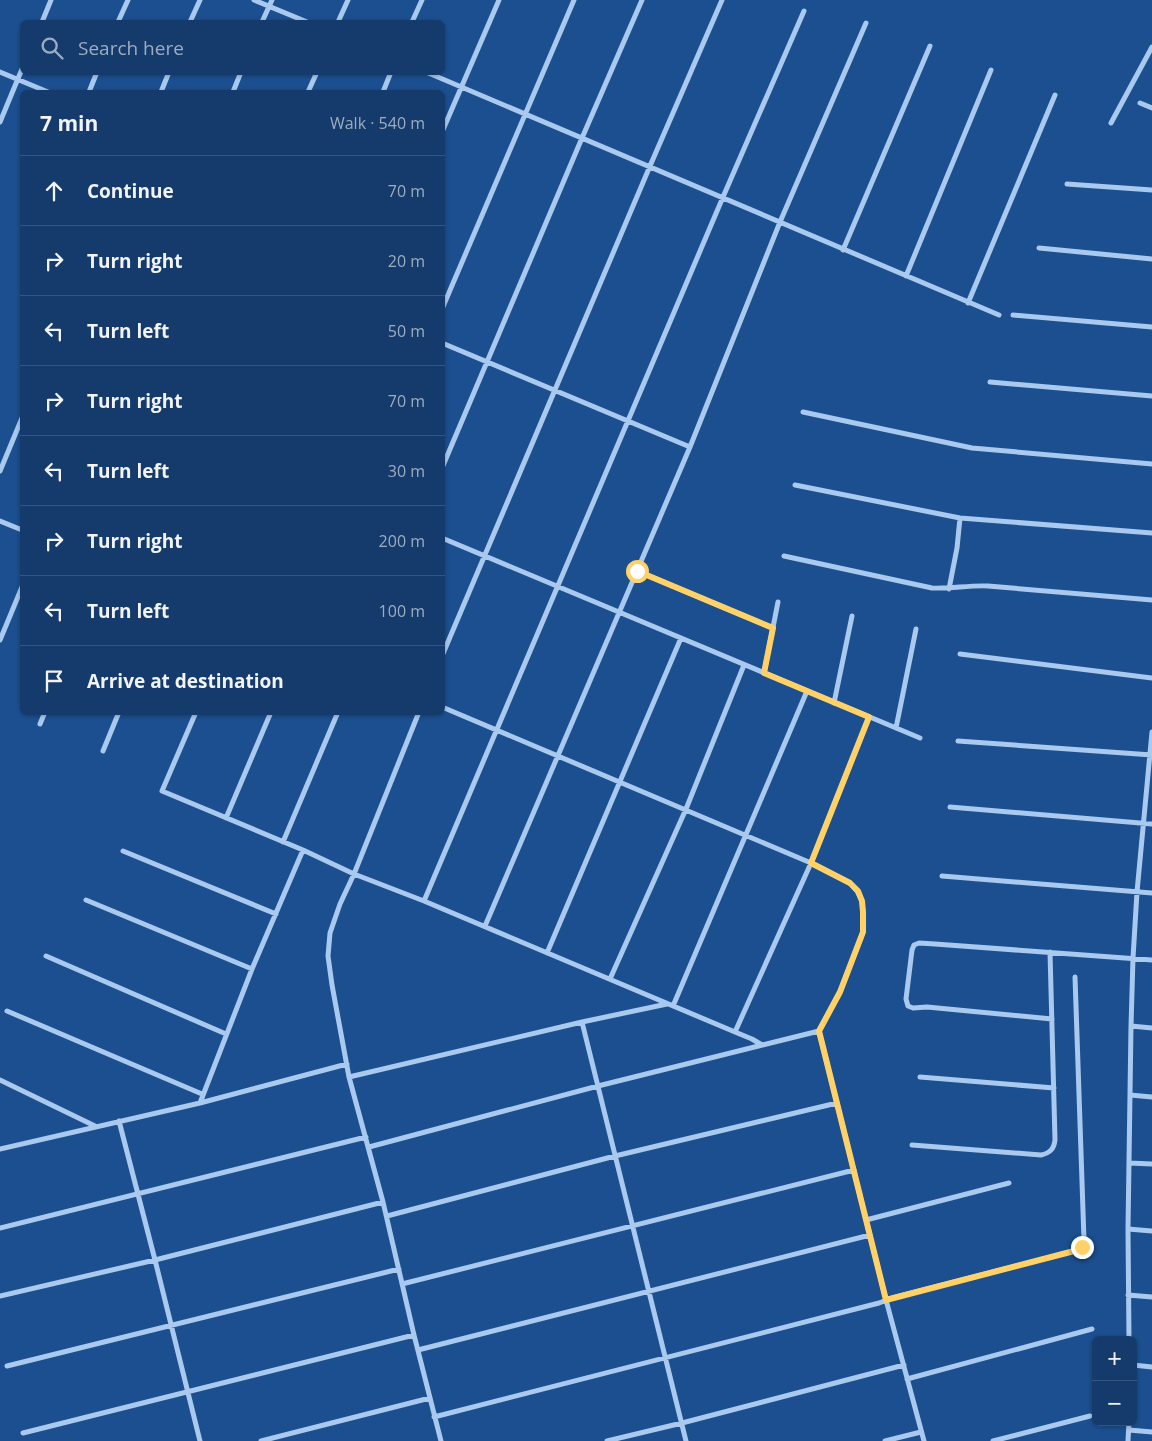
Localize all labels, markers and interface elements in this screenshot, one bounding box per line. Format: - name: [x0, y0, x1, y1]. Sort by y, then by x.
- search box: [20, 20, 445, 75]
- icon: search: [38, 34, 66, 62]
- text: Search here: [78, 35, 184, 61]
- text: 7 min: [40, 109, 98, 137]
- text: Walk · 540 m: [330, 112, 425, 134]
- icon: ahead: [40, 177, 68, 205]
- text: Continue: [87, 178, 174, 204]
- text: 70 m: [388, 180, 425, 202]
- icon: right: [40, 247, 68, 275]
- text: Turn right: [87, 248, 182, 274]
- text: 20 m: [388, 250, 425, 272]
- icon: left: [40, 317, 68, 345]
- text: Turn left: [87, 318, 169, 344]
- text: 50 m: [388, 320, 425, 342]
- icon: right: [40, 387, 68, 415]
- text: Turn right: [87, 388, 182, 414]
- text: 70 m: [388, 390, 425, 412]
- icon: left: [40, 457, 68, 485]
- text: Turn left: [87, 458, 169, 484]
- text: 30 m: [388, 460, 425, 482]
- icon: right: [40, 527, 68, 555]
- text: Turn right: [87, 528, 182, 554]
- text: 200 m: [379, 530, 425, 552]
- route start: [626, 560, 649, 583]
- icon: left: [40, 597, 68, 625]
- text: Turn left: [87, 598, 169, 624]
- text: 100 m: [379, 600, 425, 622]
- icon: arrive: [40, 667, 68, 695]
- text: Arrive at destination: [87, 668, 284, 694]
- route end: [1071, 1236, 1094, 1259]
- map controls: [1092, 1336, 1137, 1426]
- button: +: [1092, 1336, 1137, 1381]
- button: −: [1092, 1381, 1137, 1426]

